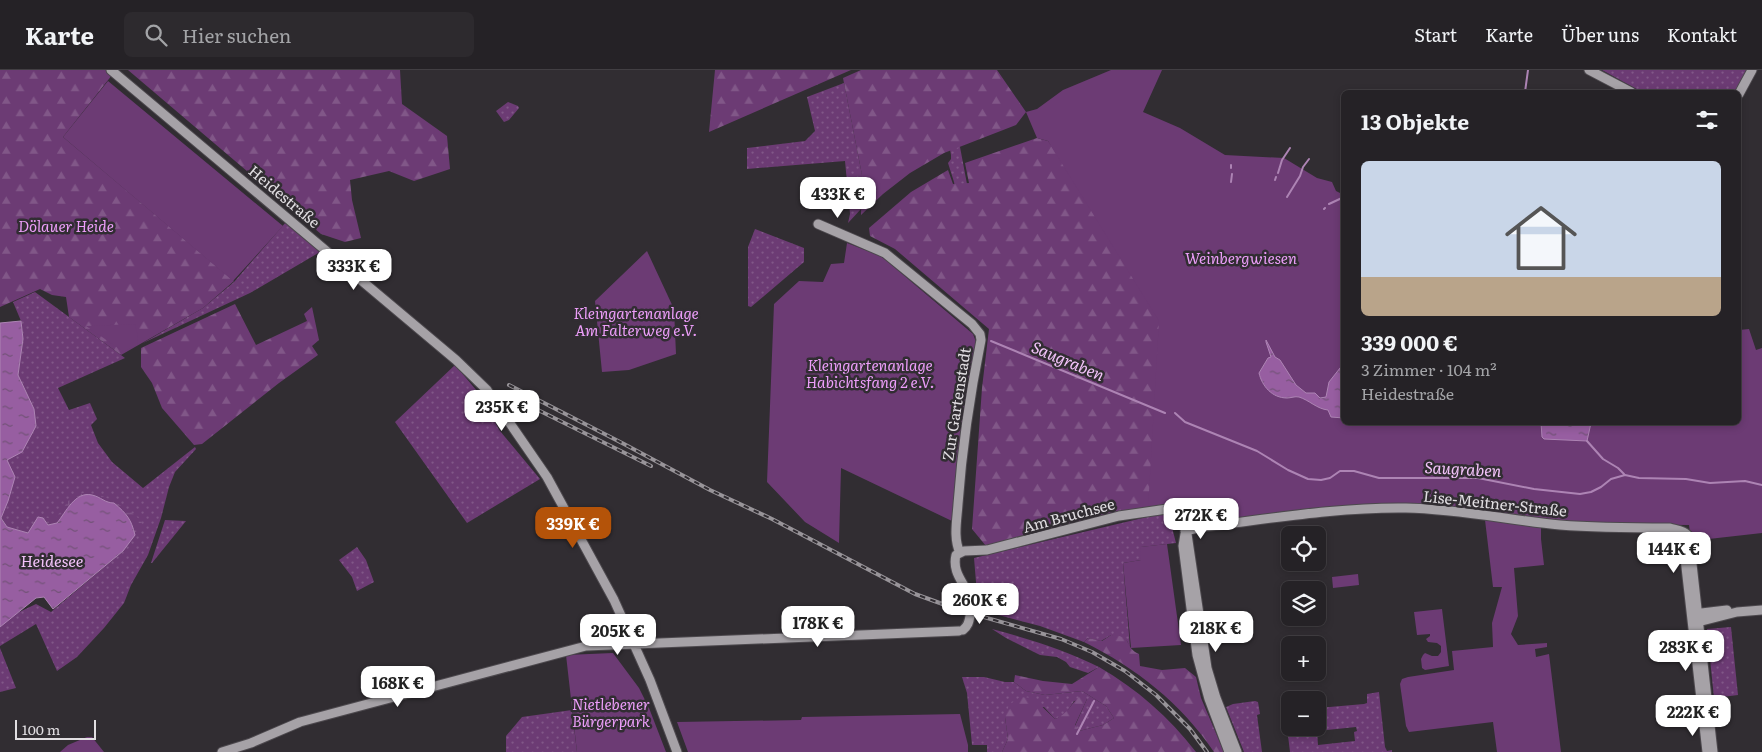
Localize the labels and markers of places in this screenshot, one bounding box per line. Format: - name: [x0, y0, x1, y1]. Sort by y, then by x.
- pin: 433K €: [797, 176, 879, 219]
- pin: 333K €: [313, 248, 395, 291]
- pin: 235K €: [461, 390, 543, 432]
- pin: 272K €: [1160, 498, 1242, 540]
- pin: 339K €: [532, 506, 614, 549]
- pin: 144K €: [1633, 532, 1715, 574]
- pin: 260K €: [939, 582, 1021, 625]
- pin: 178K €: [777, 606, 859, 648]
- pin: 218K €: [1175, 610, 1257, 653]
- pin: 205K €: [577, 614, 659, 656]
- pin: 283K €: [1645, 630, 1727, 672]
- pin: 168K €: [357, 666, 439, 708]
- pin: 222K €: [1652, 694, 1734, 737]

